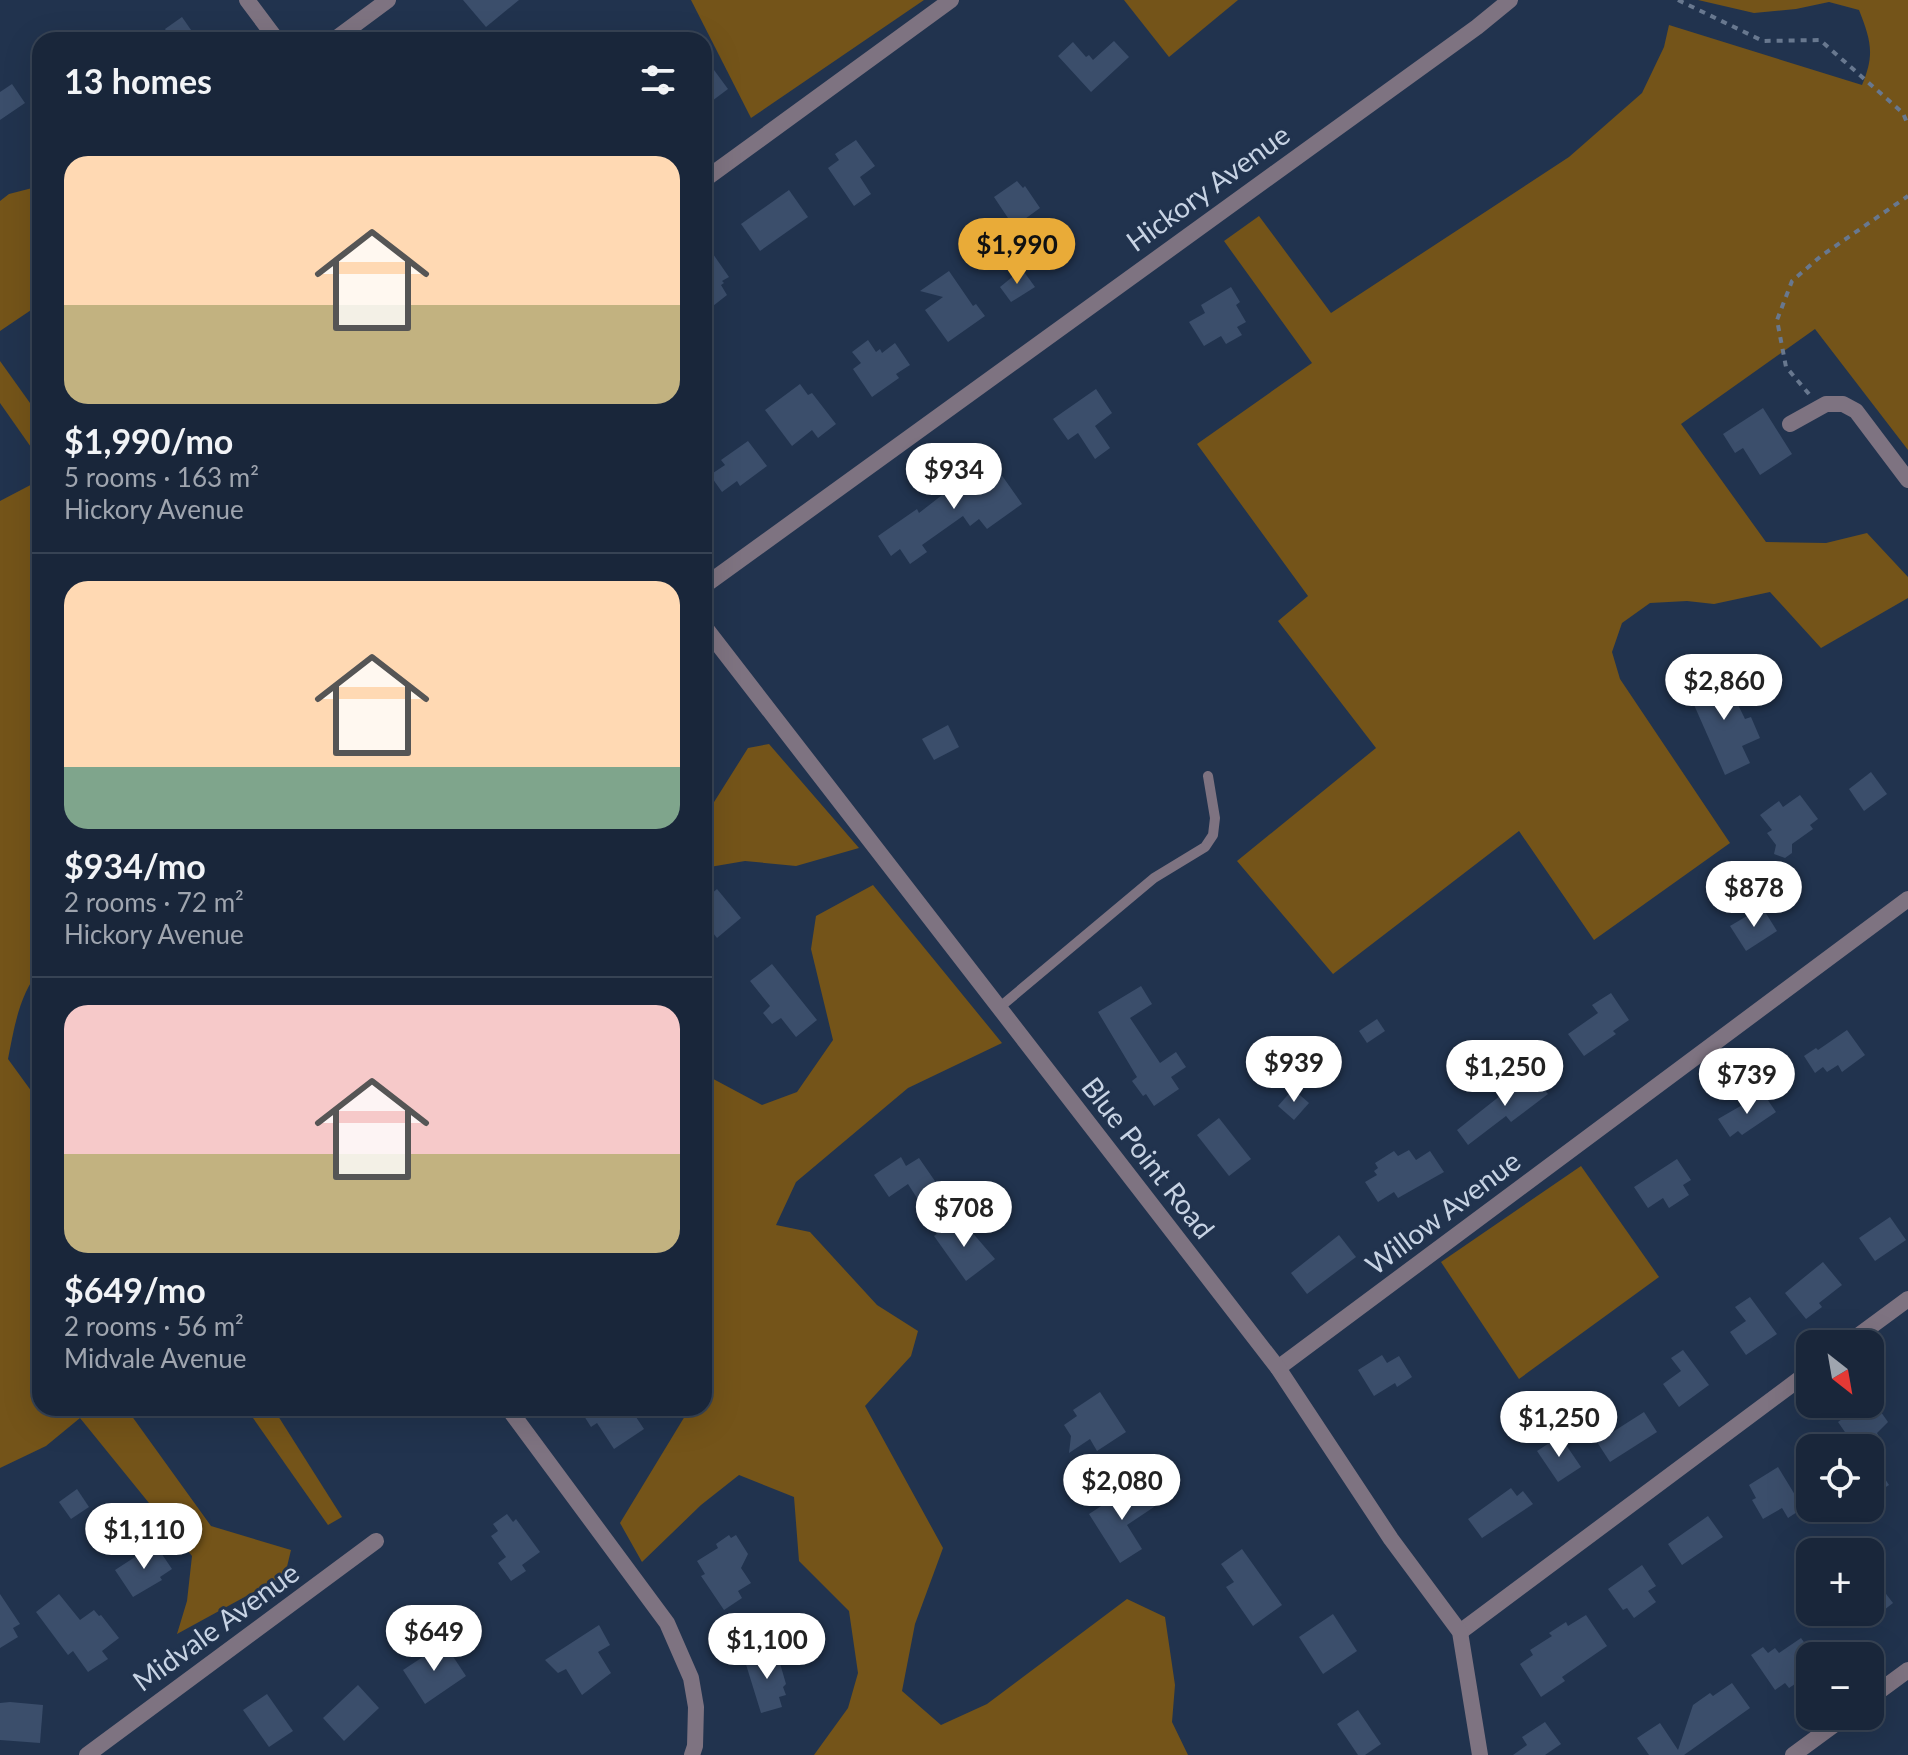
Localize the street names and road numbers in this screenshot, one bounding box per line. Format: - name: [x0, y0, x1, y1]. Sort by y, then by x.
- street label: Hickory Avenue: [1119, 117, 1296, 258]
- street label: Blue Point Road: [1075, 1070, 1222, 1245]
- street label: Willow Avenue: [1358, 1143, 1526, 1281]
- street label: Midvale Avenue: [126, 1555, 305, 1698]

